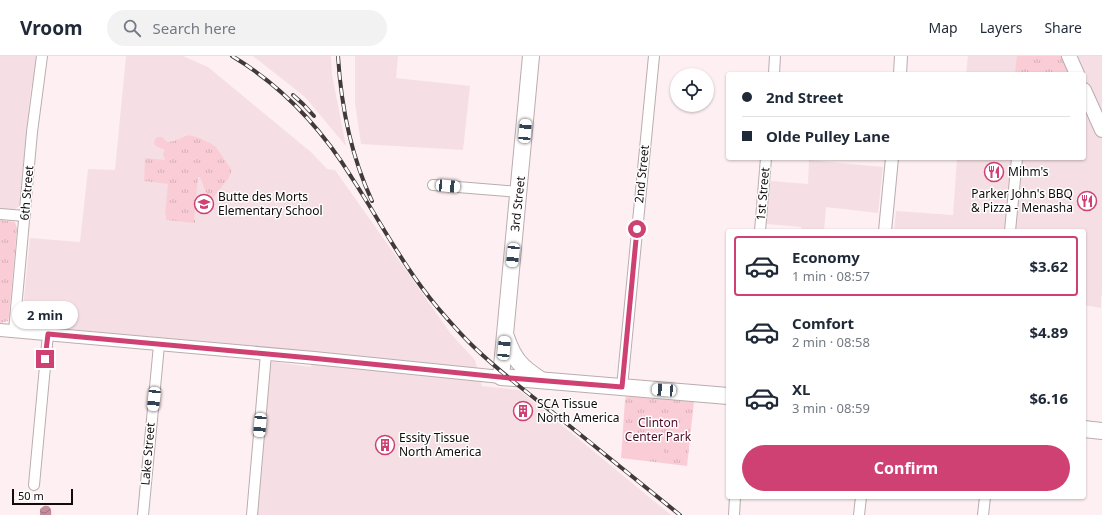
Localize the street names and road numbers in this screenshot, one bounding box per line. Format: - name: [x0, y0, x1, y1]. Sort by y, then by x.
- street label: 2nd Street: [630, 143, 653, 204]
- street label: 6th Street: [16, 164, 37, 221]
- street label: 1st Street: [752, 166, 773, 221]
- street label: 3rd Street: [506, 175, 529, 232]
- street label: Lake Street: [136, 421, 159, 486]

